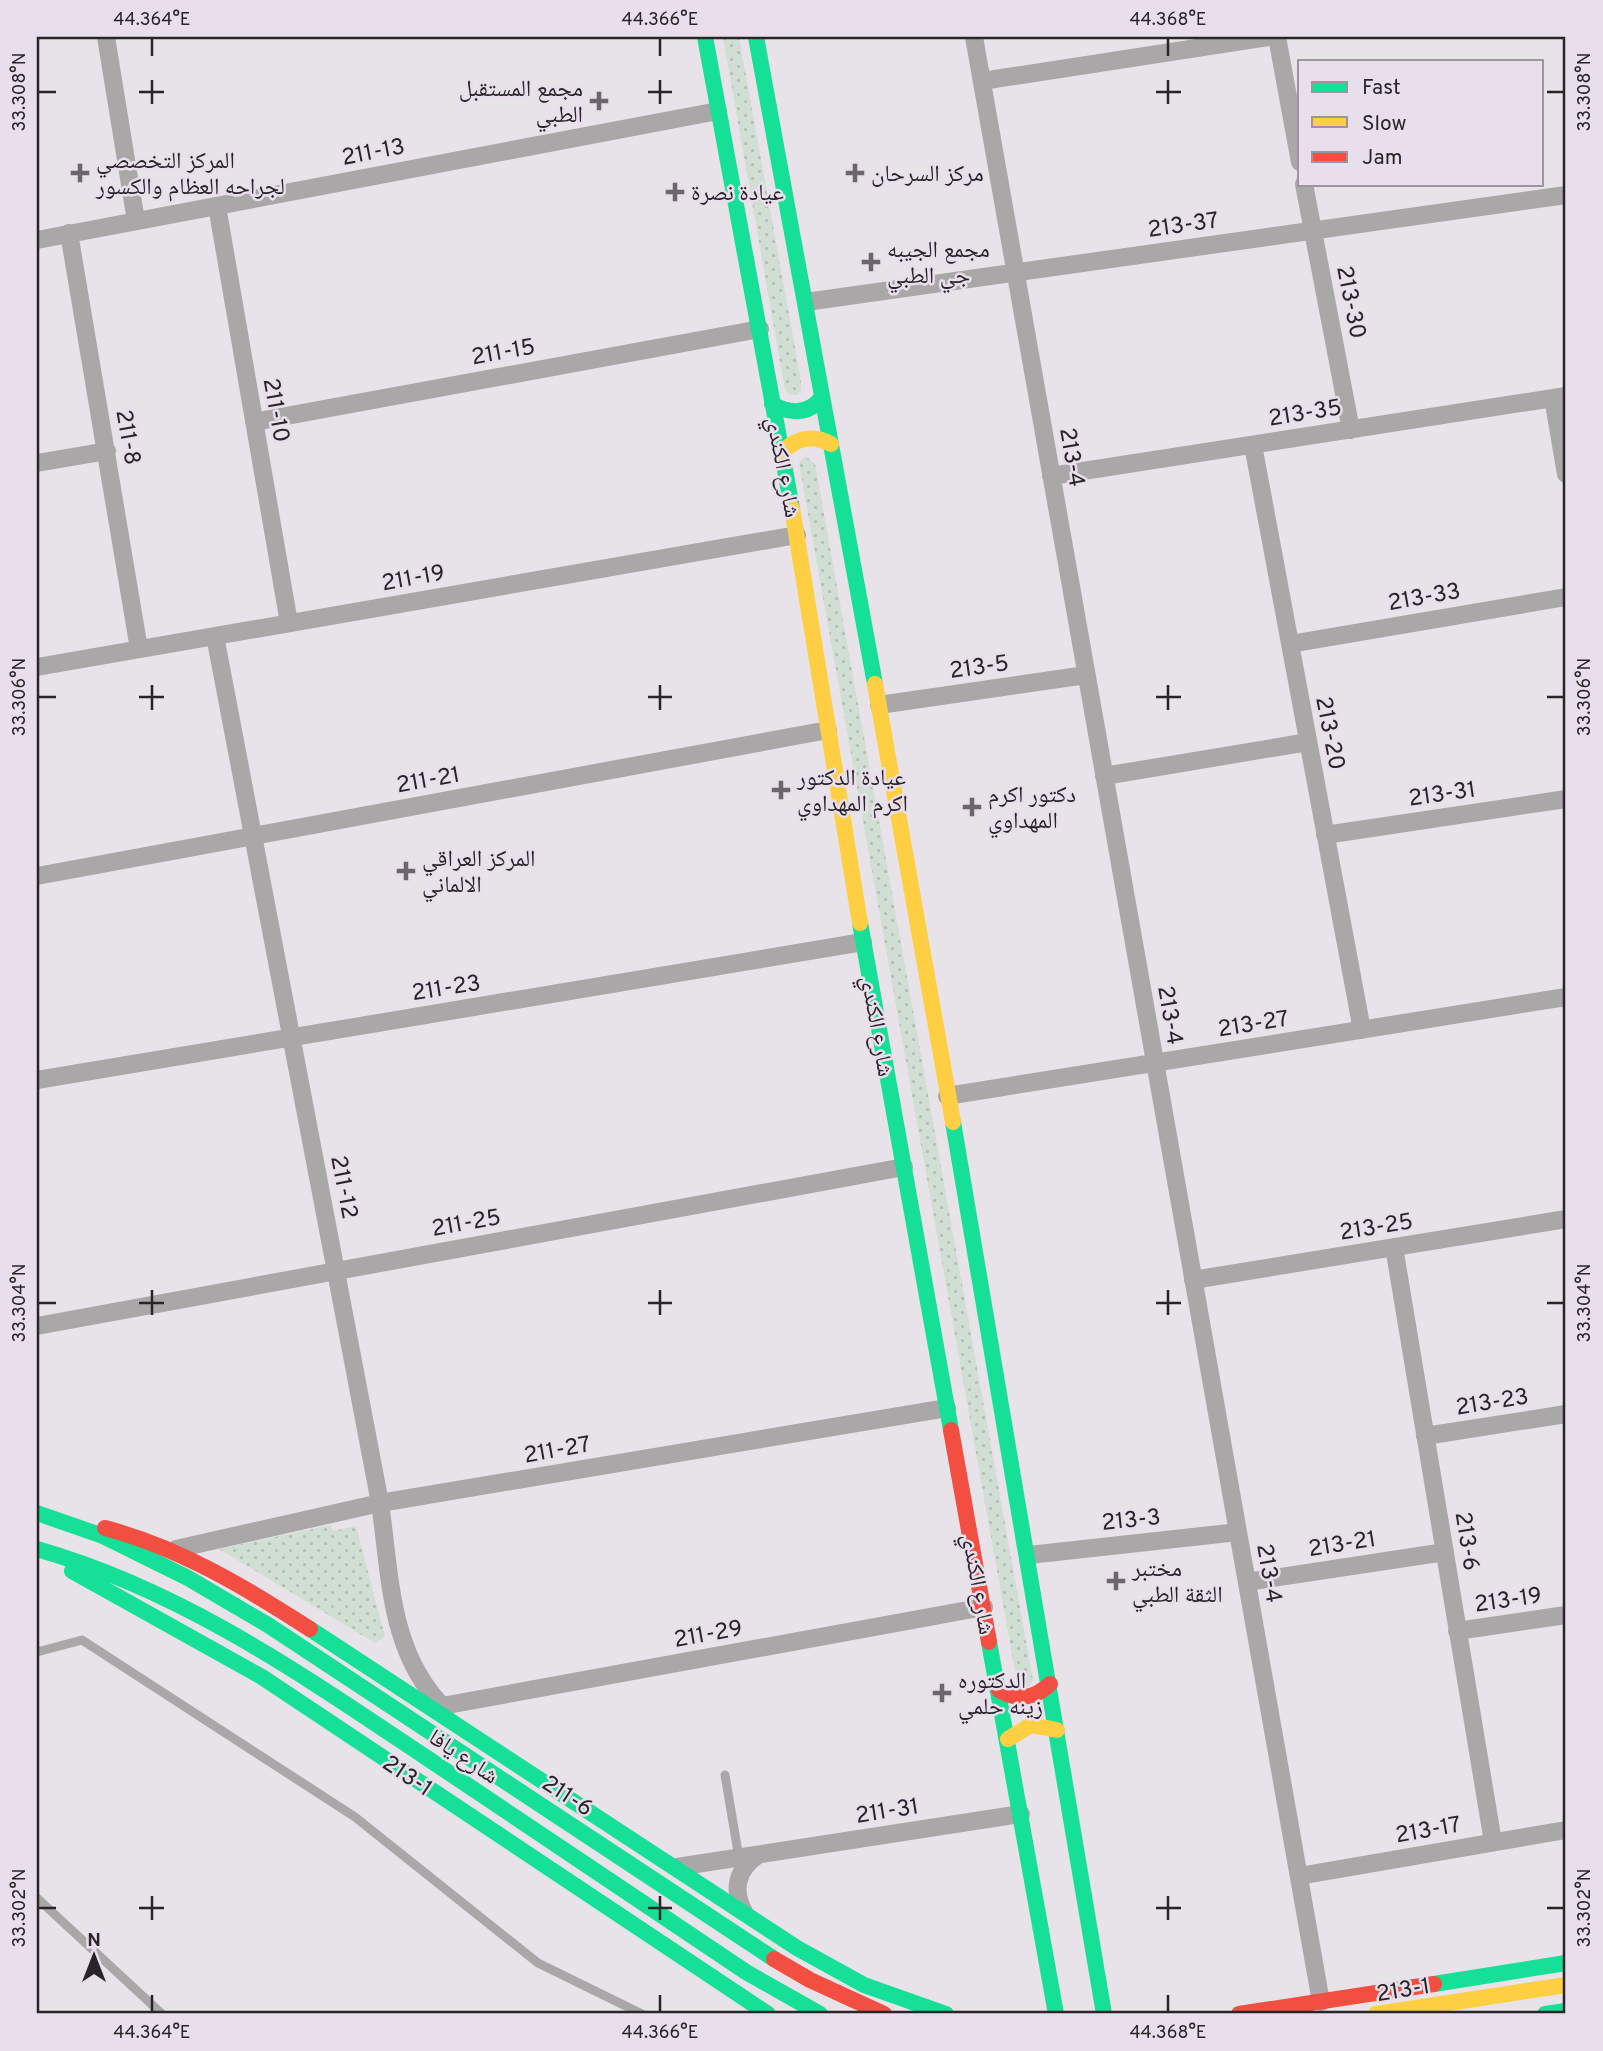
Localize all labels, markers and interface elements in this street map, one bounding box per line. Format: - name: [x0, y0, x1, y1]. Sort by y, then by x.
- text: 44.364°E: [113, 9, 191, 32]
- text: 44.366°E: [622, 9, 698, 32]
- text: 44.368°E: [1129, 9, 1207, 32]
- text: 33.308°N: [9, 53, 32, 131]
- text: 33.308°N: [1574, 53, 1597, 131]
- legend: [1298, 60, 1544, 186]
- text: Fast: [1362, 75, 1401, 102]
- place label: مجمع المستقبل الطبي: [459, 76, 583, 133]
- marker: مجمع المستقبل الطبي: [589, 91, 609, 111]
- text: Slow: [1362, 111, 1407, 138]
- street label: 211-13: [339, 133, 408, 174]
- text: Jam: [1362, 145, 1403, 172]
- place label: المركز التخصصي لجراحه العظام والكسور: [95, 148, 285, 203]
- place label: مركز السرحان: [871, 161, 984, 190]
- marker: المركز التخصصي لجراحه العظام والكسور: [70, 163, 90, 183]
- marker: مركز السرحان: [845, 163, 865, 183]
- place label: عيادة نصرة: [691, 180, 784, 209]
- marker: عيادة نصرة: [665, 182, 685, 202]
- street label: 213-37: [1146, 207, 1221, 246]
- place label: مجمع الجيبه جي الطبي: [887, 237, 990, 294]
- marker: مجمع الجيبه جي الطبي: [861, 252, 881, 272]
- street label: 213-30: [1328, 263, 1371, 342]
- street label: 211-15: [469, 334, 538, 373]
- street label: 211-10: [255, 376, 294, 445]
- street label: 213-35: [1267, 394, 1344, 435]
- street label: 211-8: [107, 408, 146, 467]
- street label: شارع الكندي: [756, 415, 805, 521]
- street label: 213-4: [1051, 425, 1090, 489]
- street label: 211-19: [380, 560, 447, 599]
- street label: 213-33: [1386, 578, 1463, 619]
- street label: 213-5: [948, 650, 1011, 687]
- text: 33.306°N: [9, 658, 32, 736]
- text: 33.306°N: [1574, 658, 1597, 736]
- street label: 213-20: [1307, 694, 1350, 773]
- street label: 211-21: [394, 762, 463, 801]
- place label: عيادة الدكتور اكرم المهداوي: [796, 765, 908, 822]
- street label: 213-31: [1407, 776, 1478, 815]
- marker: عيادة الدكتور اكرم المهداوي: [771, 780, 791, 800]
- place label: دكتور اكرم المهداوي: [988, 782, 1076, 839]
- marker: دكتور اكرم المهداوي: [962, 797, 982, 817]
- place label: المركز العراقي الالماني: [422, 846, 535, 903]
- marker: المركز العراقي الالماني: [396, 861, 416, 881]
- street label: 211-23: [410, 970, 483, 1009]
- street label: شارع الكندي: [851, 974, 899, 1079]
- street label: 213-4: [1149, 983, 1188, 1047]
- street label: 213-27: [1216, 1006, 1291, 1045]
- street label: 211-12: [322, 1153, 363, 1222]
- street label: 211-25: [430, 1204, 503, 1245]
- street label: 213-25: [1338, 1208, 1415, 1249]
- text: 33.304°N: [9, 1263, 32, 1343]
- text: 33.304°N: [1574, 1263, 1597, 1343]
- street label: 213-23: [1454, 1383, 1531, 1424]
- street label: 211-27: [522, 1431, 593, 1472]
- street label: 213-3: [1100, 1504, 1162, 1539]
- street label: 213-6: [1447, 1510, 1484, 1573]
- street label: 213-21: [1306, 1526, 1378, 1565]
- street label: شارع الكندي: [952, 1532, 1000, 1637]
- street label: 213-4: [1248, 1541, 1287, 1605]
- place label: مختبر الثقة الطبي: [1131, 1556, 1223, 1613]
- marker: مختبر الثقة الطبي: [1106, 1571, 1126, 1591]
- street label: 213-19: [1473, 1582, 1544, 1621]
- street label: 211-29: [672, 1615, 745, 1656]
- place label: الدكتوره زينه حلمي: [958, 1668, 1043, 1725]
- marker: الدكتوره زينه حلمي: [932, 1683, 952, 1703]
- street label: شارع يافا: [422, 1724, 503, 1792]
- street label: 213-1: [376, 1750, 437, 1804]
- street label: 211-6: [536, 1770, 598, 1824]
- street label: 211-31: [854, 1793, 921, 1832]
- street label: 213-17: [1393, 1811, 1463, 1851]
- text: 33.302°N: [9, 1869, 32, 1947]
- text: 33.302°N: [1574, 1869, 1597, 1947]
- north arrow: [60, 1922, 130, 1992]
- text: N: [87, 1929, 101, 1953]
- street label: 213-1: [1374, 1973, 1432, 2010]
- text: 44.364°E: [113, 2022, 191, 2045]
- text: 44.366°E: [622, 2022, 698, 2045]
- text: 44.368°E: [1129, 2022, 1207, 2045]

